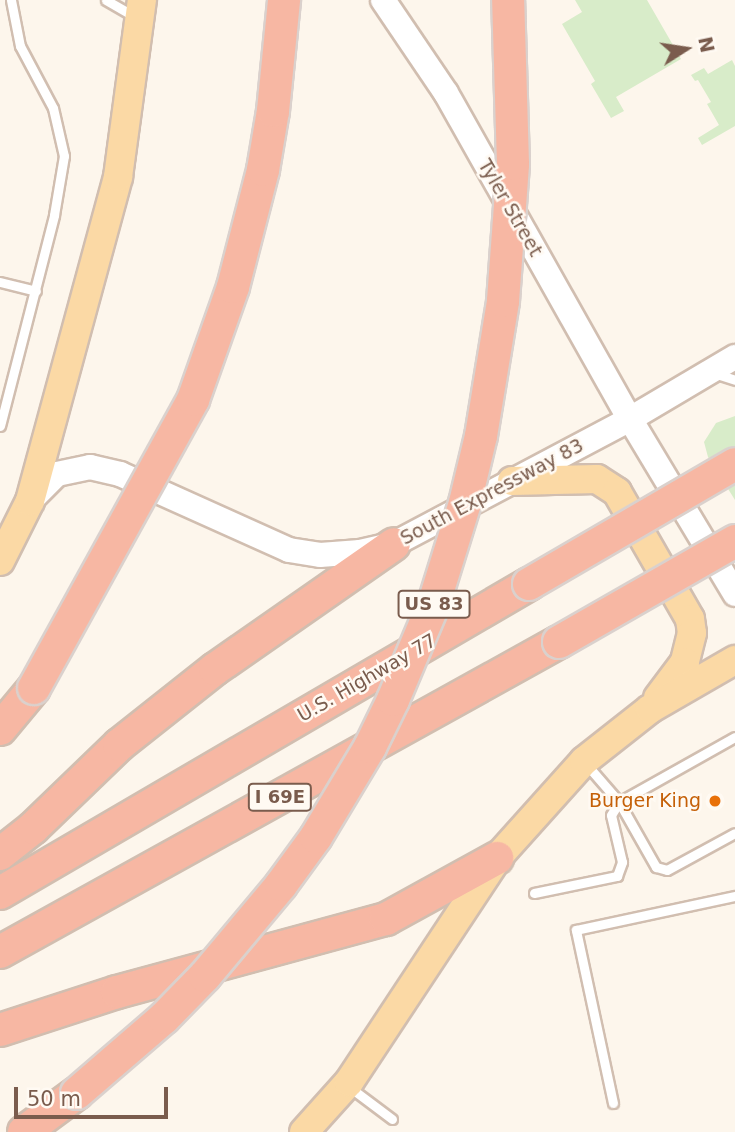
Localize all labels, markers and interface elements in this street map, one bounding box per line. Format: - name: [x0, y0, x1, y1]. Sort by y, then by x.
- north arrow: [651, 14, 721, 84]
- text: N: [694, 35, 719, 55]
- street label: Tyler Street: [473, 155, 547, 261]
- street label: South Expressway 83: [397, 434, 587, 550]
- road number: US 83: [397, 590, 471, 618]
- street label: U.S. Highway 77: [294, 629, 440, 727]
- road number: I 69E: [247, 782, 313, 812]
- place label: Burger King: [589, 790, 701, 812]
- marker: Burger King: [707, 793, 723, 809]
- scale bar: [18, 1072, 172, 1116]
- text: 50 m: [27, 1087, 81, 1111]

